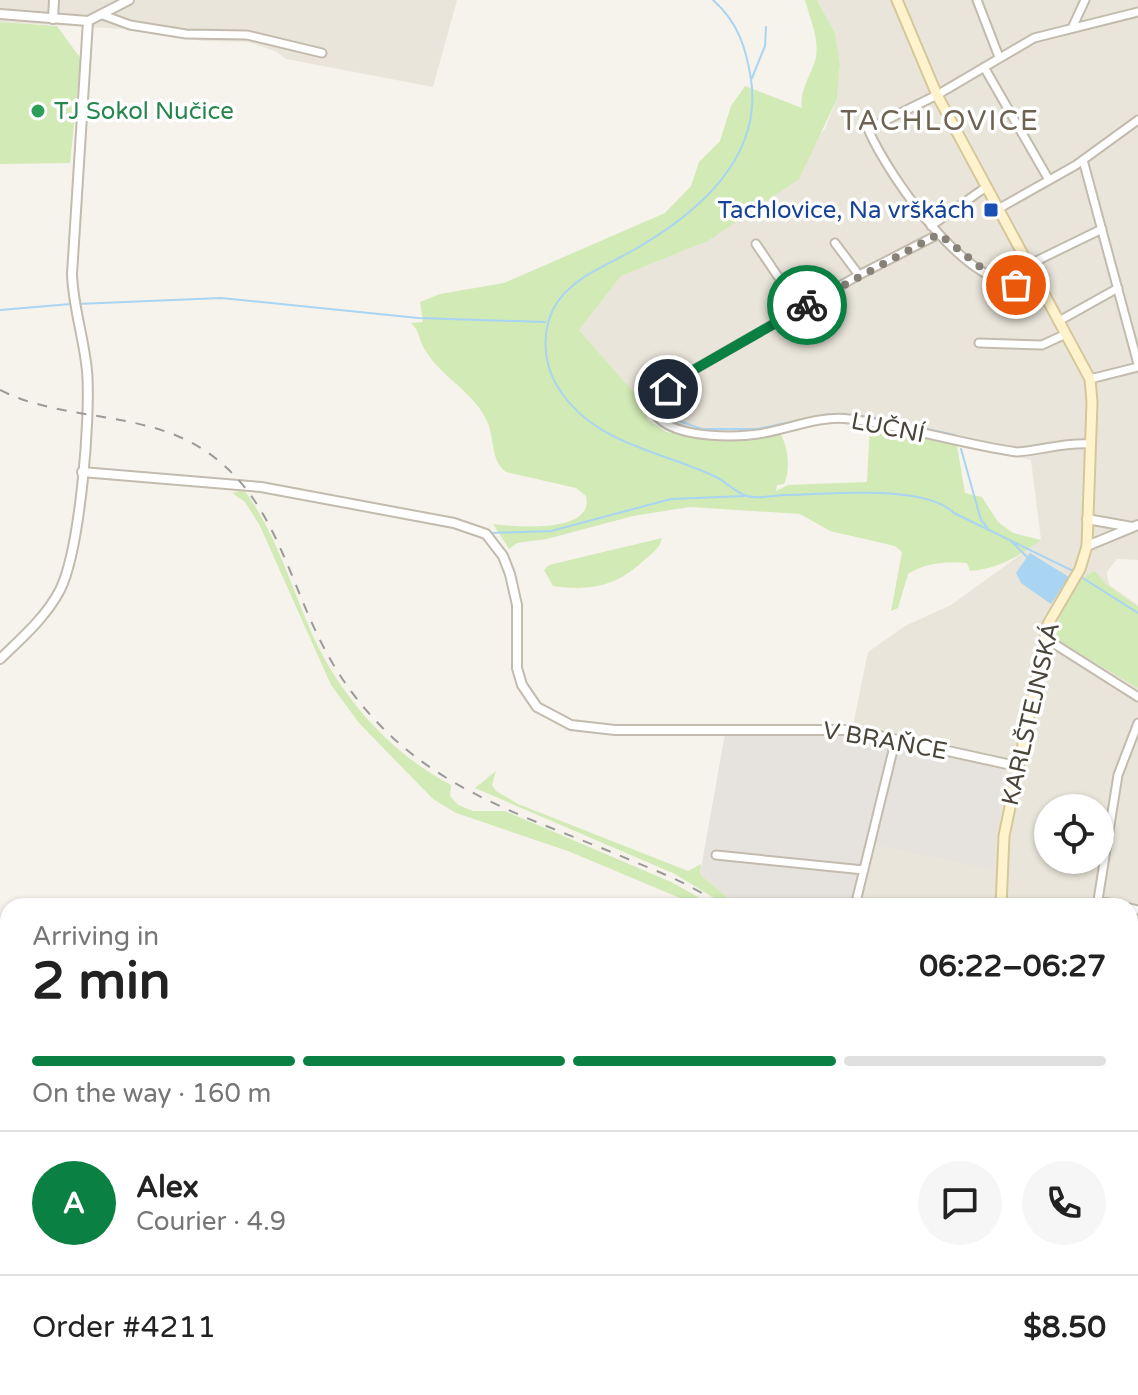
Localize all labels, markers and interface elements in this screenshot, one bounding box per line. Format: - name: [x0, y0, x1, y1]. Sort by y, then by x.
- place label: TJ Sokol Nučice: [54, 97, 234, 126]
- marker: TJ Sokol Nučice: [29, 102, 47, 120]
- district label: TACHLOVICE: [840, 104, 1040, 138]
- place label: Tachlovice, Na vrškách: [717, 196, 975, 225]
- marker: Tachlovice, Na vrškách: [982, 201, 1000, 219]
- pin: [982, 251, 1050, 319]
- icon: bag: [994, 263, 1038, 307]
- courier: [767, 265, 847, 345]
- icon: bike: [785, 283, 829, 327]
- pin: [634, 355, 702, 423]
- icon: home: [646, 367, 690, 411]
- street label: LUČNÍ: [849, 406, 927, 449]
- street label: KARLŠTEJNSKÁ: [995, 619, 1066, 808]
- street label: V BRAŇCE: [821, 716, 949, 766]
- map controls: [1034, 794, 1114, 874]
- button: locate: [1034, 794, 1114, 874]
- text: Arriving in: [32, 921, 159, 952]
- text: 06:22–06:27: [919, 948, 1106, 985]
- text: 2 min: [32, 950, 171, 1013]
- text: On the way · 160 m: [32, 1078, 271, 1109]
- button: chat: [918, 1161, 1002, 1245]
- button: phone: [1022, 1161, 1106, 1245]
- text: Alex: [136, 1169, 199, 1206]
- text: A: [63, 1185, 85, 1222]
- text: Courier · 4.9: [136, 1206, 286, 1237]
- text: Order #4211: [32, 1309, 216, 1346]
- text: $8.50: [1023, 1309, 1106, 1346]

